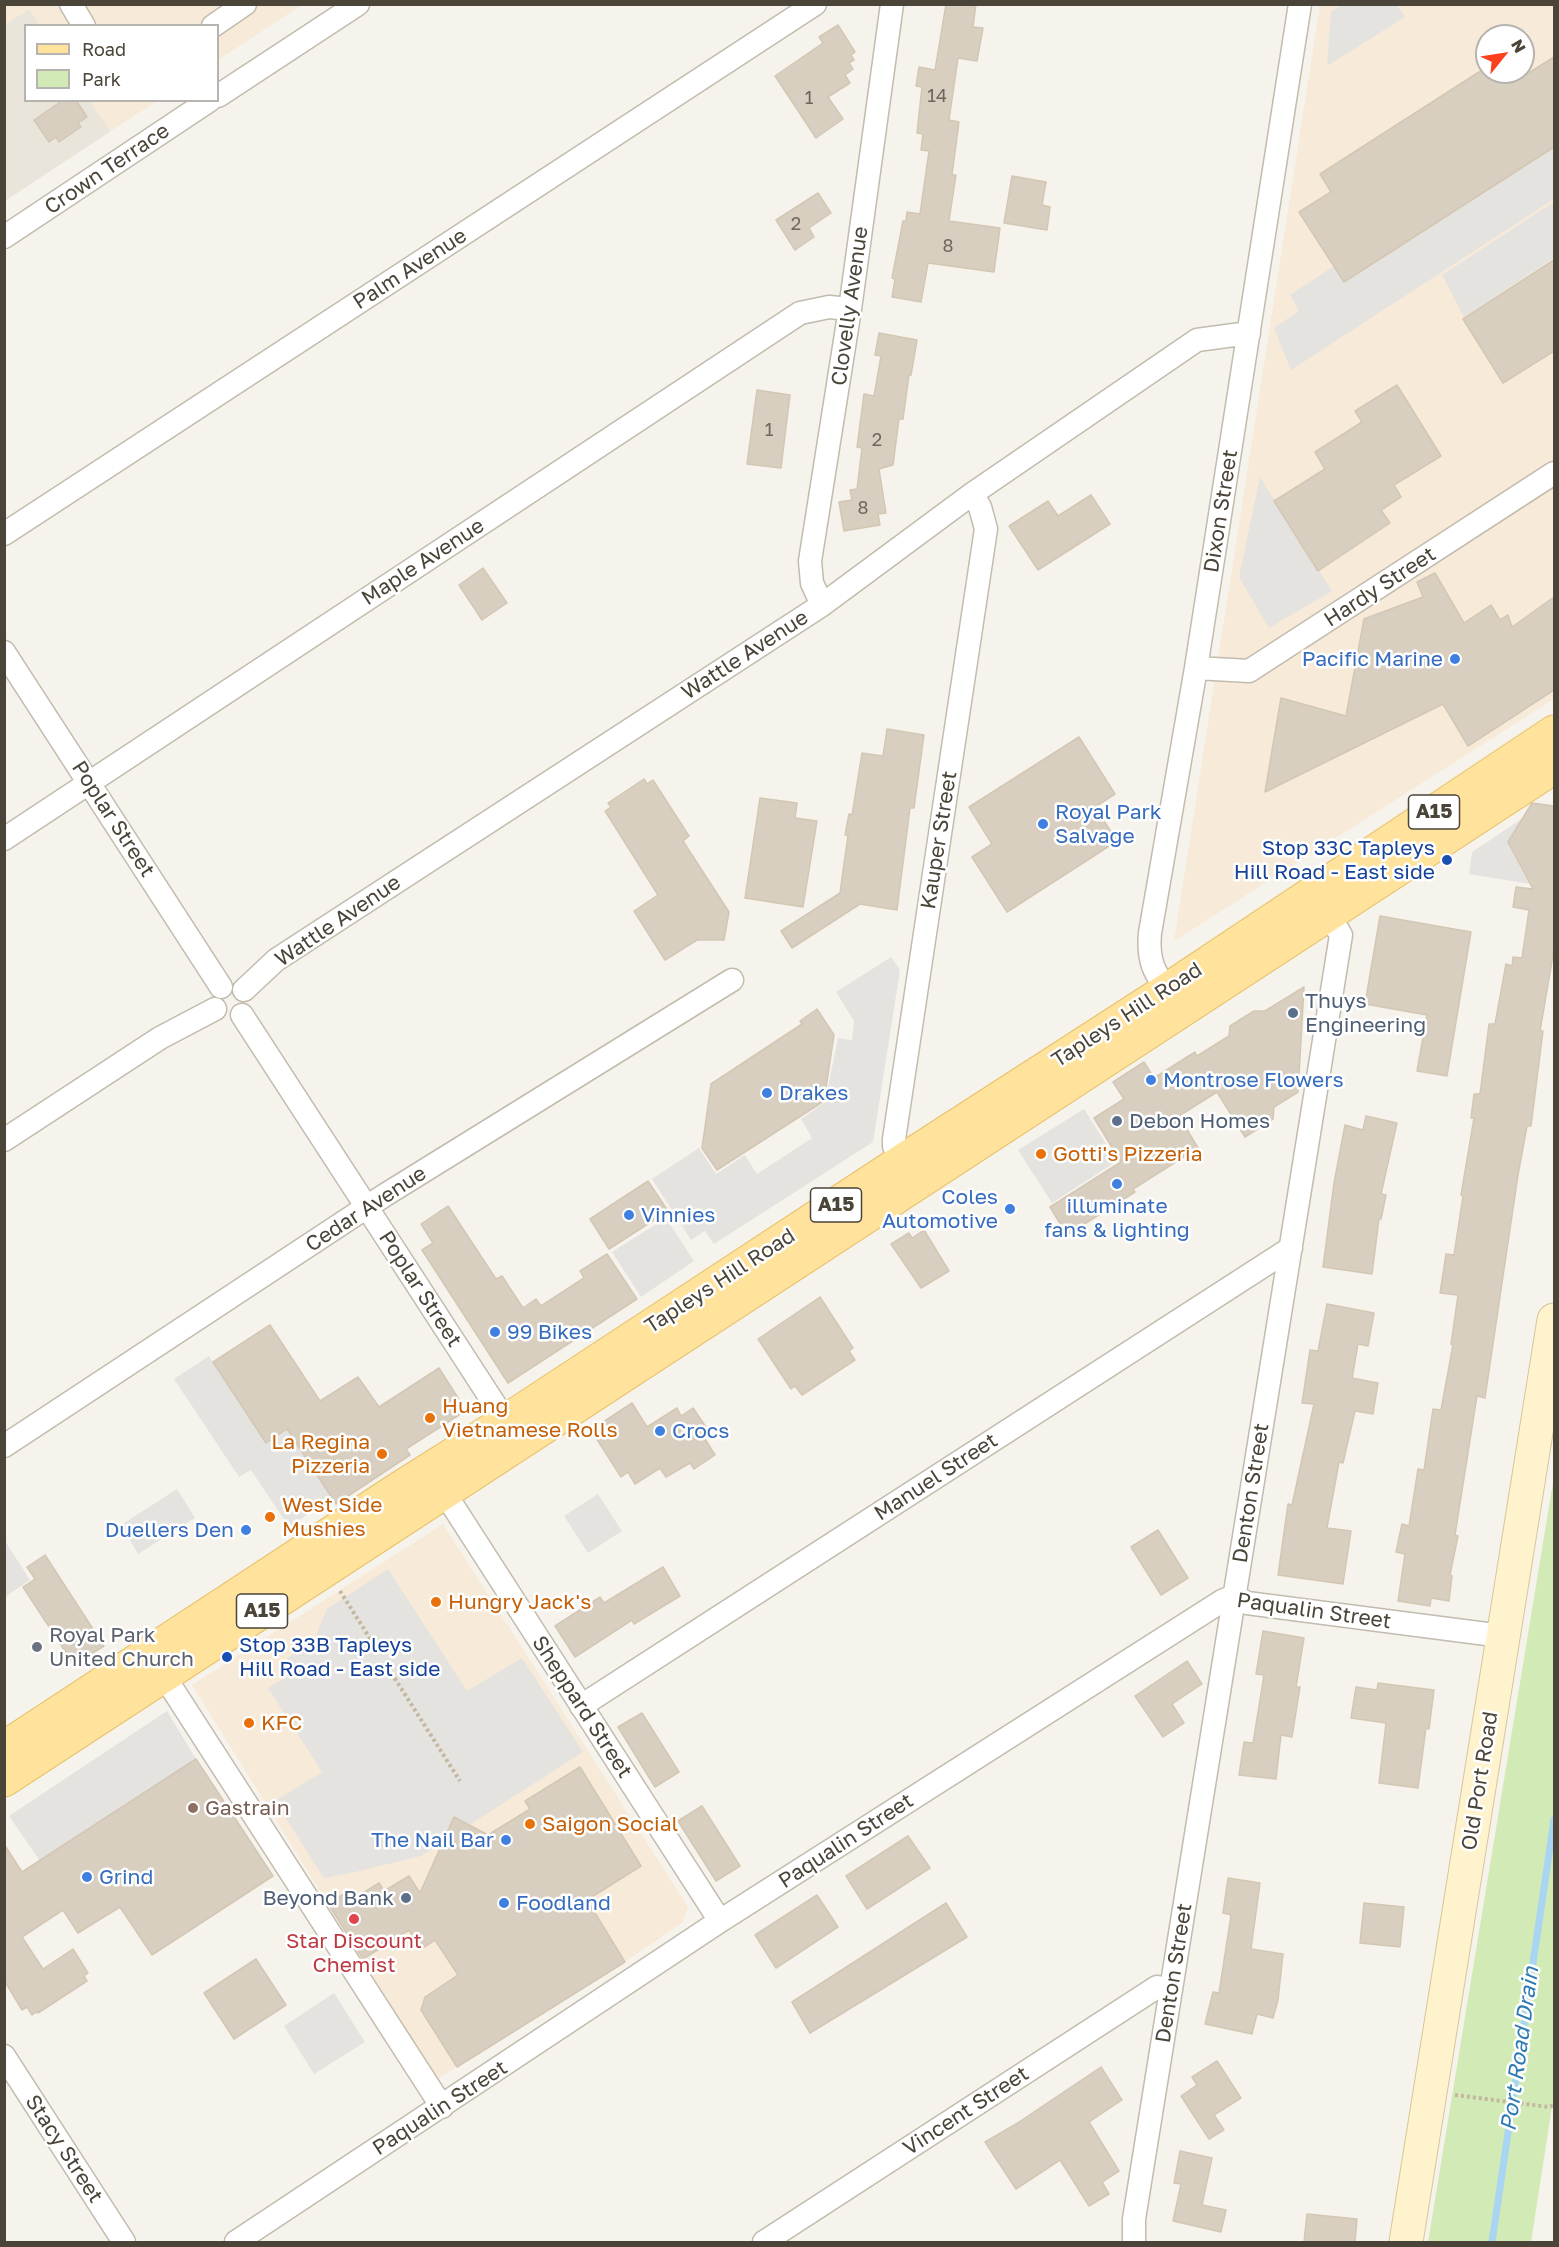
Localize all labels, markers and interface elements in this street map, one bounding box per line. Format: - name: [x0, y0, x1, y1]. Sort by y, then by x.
- legend: [24, 24, 219, 102]
- north arrow: [1475, 24, 1535, 84]
- text: N: [1507, 36, 1531, 56]
- text: Road: [82, 38, 126, 60]
- text: Park: [82, 68, 121, 90]
- house number: 14: [927, 85, 947, 107]
- house number: 1: [805, 87, 813, 109]
- street label: Crown Terrace: [40, 118, 174, 220]
- house number: 2: [791, 213, 801, 235]
- street label: Palm Avenue: [349, 223, 471, 315]
- street label: Clovelly Avenue: [826, 225, 874, 387]
- house number: 8: [943, 235, 953, 257]
- house number: 1: [765, 419, 773, 441]
- house number: 2: [872, 429, 882, 451]
- street label: Dixon Street: [1199, 448, 1243, 574]
- house number: 8: [858, 497, 868, 519]
- street label: Maple Avenue: [357, 513, 489, 611]
- street label: Hardy Street: [1320, 542, 1440, 632]
- street label: Wattle Avenue: [677, 605, 813, 705]
- place label: Pacific Marine: [1302, 646, 1443, 672]
- marker: Pacific Marine: [1448, 652, 1462, 666]
- street label: Poplar Street: [66, 756, 160, 882]
- street label: Kauper Street: [916, 769, 962, 911]
- road number: A15: [1408, 795, 1460, 829]
- place label: Royal Park Salvage: [1055, 799, 1162, 849]
- marker: Royal Park Salvage: [1036, 817, 1050, 831]
- place label: Stop 33C Tapleys Hill Road - East side: [1234, 835, 1435, 885]
- marker: Stop 33C Tapleys Hill Road - East side: [1440, 853, 1454, 867]
- street label: Wattle Avenue: [271, 870, 405, 972]
- street label: Tapleys Hill Road: [1047, 957, 1207, 1073]
- place label: Thuys Engineering: [1305, 988, 1426, 1038]
- marker: Thuys Engineering: [1286, 1006, 1300, 1020]
- place label: Montrose Flowers: [1163, 1067, 1344, 1093]
- marker: Montrose Flowers: [1144, 1073, 1158, 1087]
- place label: Drakes: [779, 1080, 848, 1106]
- marker: Drakes: [760, 1086, 774, 1100]
- place label: Debon Homes: [1129, 1108, 1270, 1134]
- marker: Debon Homes: [1110, 1114, 1124, 1128]
- place label: Gotti's Pizzeria: [1053, 1141, 1202, 1167]
- marker: Gotti's Pizzeria: [1034, 1147, 1048, 1161]
- street label: Cedar Avenue: [301, 1161, 431, 1257]
- marker: illuminate fans & lighting: [1110, 1177, 1124, 1191]
- place label: Coles Automotive: [882, 1184, 998, 1234]
- road number: A15: [810, 1188, 862, 1222]
- place label: illuminate fans & lighting: [1044, 1193, 1190, 1243]
- place label: Vinnies: [641, 1202, 715, 1228]
- marker: Coles Automotive: [1003, 1202, 1017, 1216]
- marker: Vinnies: [622, 1208, 636, 1222]
- street label: Tapleys Hill Road: [640, 1223, 800, 1339]
- street label: Poplar Street: [373, 1226, 467, 1352]
- place label: 99 Bikes: [507, 1319, 592, 1345]
- marker: 99 Bikes: [488, 1325, 502, 1339]
- place label: Huang Vietnamese Rolls: [442, 1393, 618, 1443]
- marker: Huang Vietnamese Rolls: [423, 1411, 437, 1425]
- place label: Crocs: [672, 1418, 729, 1444]
- street label: Denton Street: [1228, 1421, 1274, 1565]
- marker: Crocs: [653, 1424, 667, 1438]
- street label: Manuel Street: [870, 1428, 1002, 1526]
- place label: La Regina Pizzeria: [271, 1429, 370, 1479]
- marker: La Regina Pizzeria: [375, 1447, 389, 1461]
- place label: West Side Mushies: [282, 1492, 382, 1542]
- marker: West Side Mushies: [263, 1510, 277, 1524]
- place label: Duellers Den: [105, 1517, 234, 1543]
- marker: Duellers Den: [239, 1523, 253, 1537]
- street label: Paqualin Street: [1235, 1588, 1393, 1634]
- place label: Hungry Jack's: [448, 1589, 591, 1615]
- road number: A15: [236, 1594, 288, 1628]
- marker: Hungry Jack's: [429, 1595, 443, 1609]
- place label: Royal Park United Church: [49, 1622, 194, 1672]
- street label: Sheppard Street: [527, 1631, 637, 1783]
- place label: Stop 33B Tapleys Hill Road - East side: [239, 1632, 440, 1682]
- marker: Royal Park United Church: [30, 1640, 44, 1654]
- marker: Stop 33B Tapleys Hill Road - East side: [220, 1650, 234, 1664]
- place label: KFC: [261, 1710, 302, 1736]
- street label: Old Port Road: [1457, 1710, 1503, 1852]
- marker: KFC: [242, 1716, 256, 1730]
- street label: Paqualin Street: [774, 1788, 918, 1894]
- place label: Gastrain: [205, 1795, 290, 1821]
- marker: Gastrain: [186, 1801, 200, 1815]
- place label: Saigon Social: [542, 1811, 678, 1837]
- marker: Saigon Social: [523, 1817, 537, 1831]
- place label: The Nail Bar: [371, 1827, 494, 1853]
- marker: The Nail Bar: [499, 1833, 513, 1847]
- place label: Grind: [99, 1864, 153, 1890]
- marker: Grind: [80, 1870, 94, 1884]
- place label: Beyond Bank: [262, 1885, 394, 1911]
- place label: Foodland: [516, 1890, 611, 1916]
- marker: Beyond Bank: [399, 1891, 413, 1905]
- marker: Foodland: [497, 1896, 511, 1910]
- street label: Denton Street: [1151, 1901, 1197, 2045]
- marker: Star Discount Chemist: [347, 1912, 361, 1926]
- place label: Star Discount Chemist: [286, 1928, 422, 1978]
- water label: Port Road Drain: [1495, 1965, 1545, 2133]
- street label: Paqualin Street: [368, 2055, 512, 2161]
- street label: Vincent Street: [898, 2061, 1034, 2161]
- street label: Stacy Street: [20, 2090, 108, 2208]

